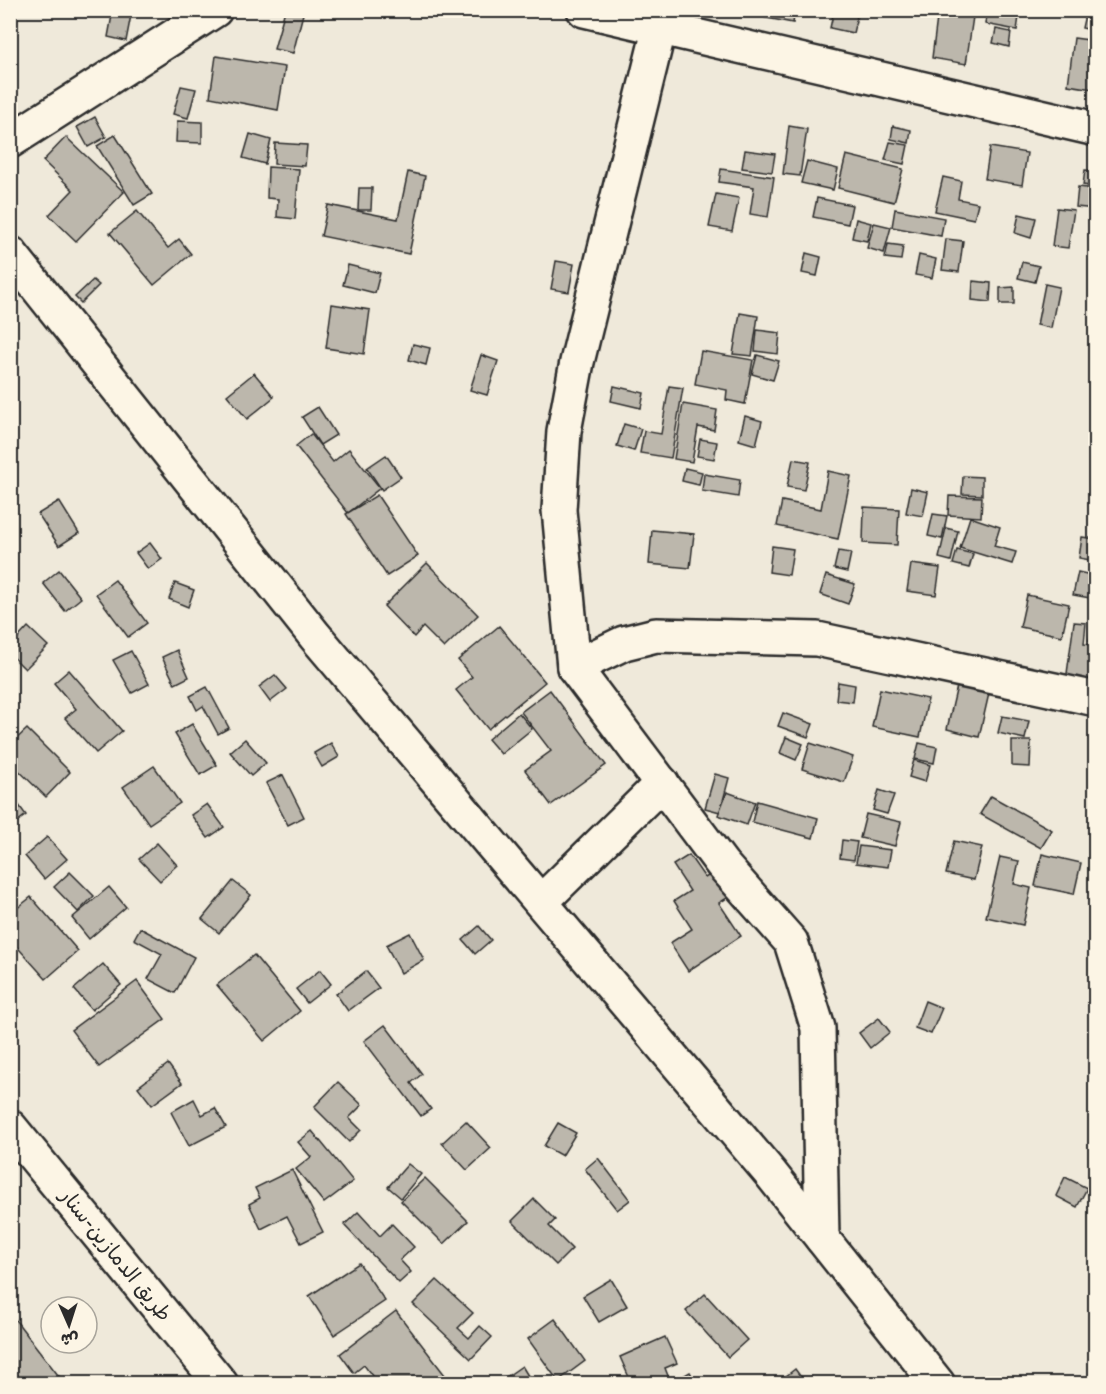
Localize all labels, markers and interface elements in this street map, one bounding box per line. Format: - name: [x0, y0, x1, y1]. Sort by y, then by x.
- street label: طريق الدمازين-سنار: [53, 1183, 177, 1327]
- north arrow: [39, 1295, 99, 1355]
- text: ش: [60, 1329, 79, 1348]

